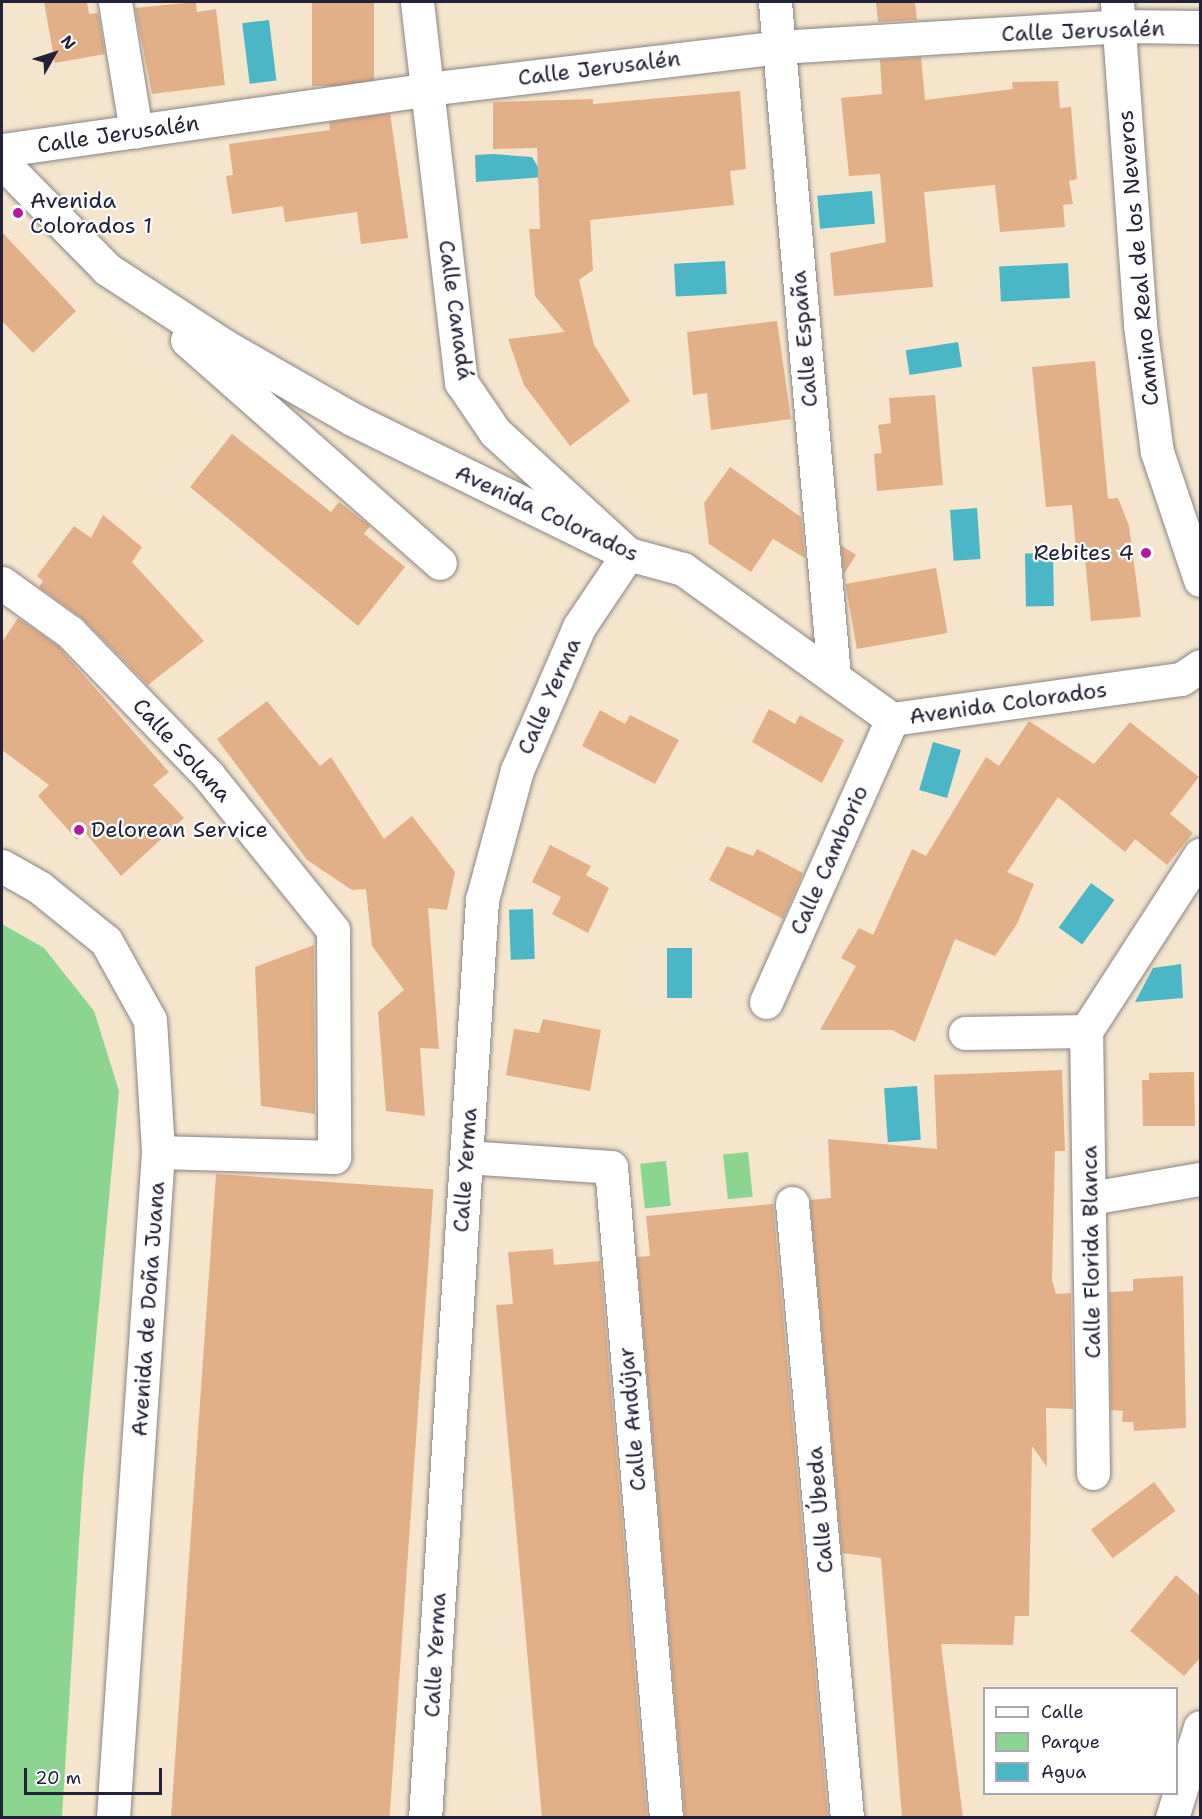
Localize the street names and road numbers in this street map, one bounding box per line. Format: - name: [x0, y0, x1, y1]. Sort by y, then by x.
- street label: Calle Jerusalén: [1001, 15, 1165, 47]
- street label: Calle Jerusalén: [516, 45, 682, 91]
- street label: Camino Real de los Neveros: [1112, 109, 1164, 407]
- street label: Calle Jerusalén: [35, 110, 201, 158]
- street label: Calle Canadá: [433, 238, 479, 382]
- street label: Calle España: [785, 270, 823, 408]
- street label: Avenida Colorados: [451, 459, 643, 567]
- street label: Calle Yerma: [512, 634, 586, 758]
- street label: Avenida Colorados: [907, 676, 1109, 730]
- street label: Calle Solana: [127, 693, 237, 807]
- street label: Calle Camborio: [784, 781, 874, 939]
- street label: Calle Yerma: [447, 1107, 483, 1233]
- street label: Calle Florida Blanca: [1076, 1145, 1106, 1359]
- street label: Avenida de Doña Juana: [126, 1181, 170, 1437]
- street label: Calle Andújar: [613, 1346, 651, 1492]
- street label: Calle Úbeda: [801, 1445, 839, 1575]
- street label: Calle Yerma: [419, 1592, 451, 1718]

